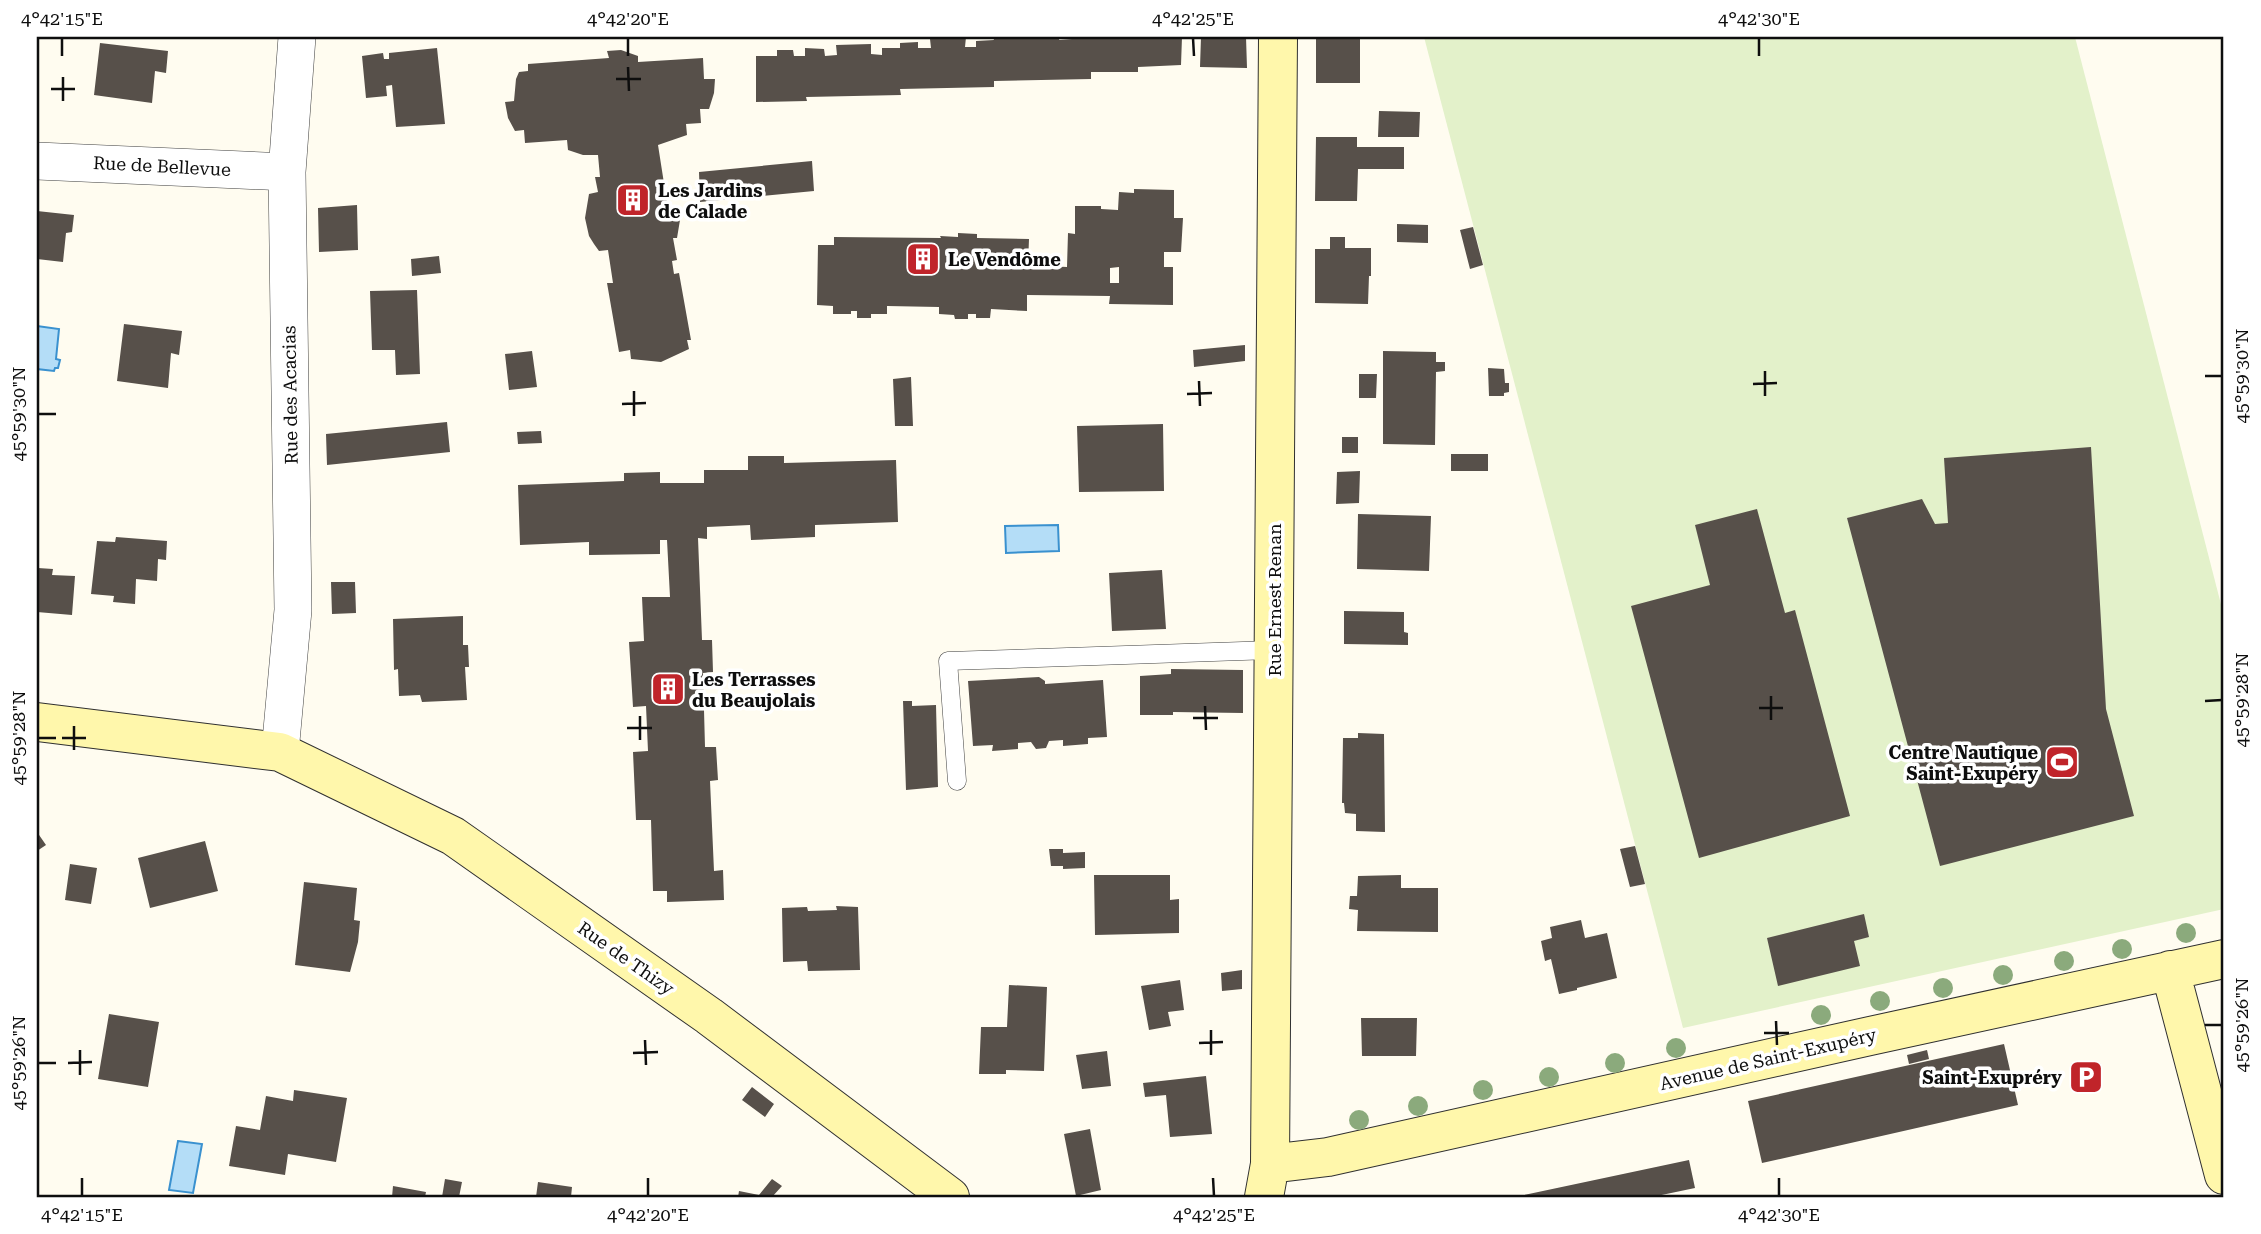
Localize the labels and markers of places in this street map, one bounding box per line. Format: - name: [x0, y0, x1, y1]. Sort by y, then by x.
- place label: Les Jardins de Calade: [658, 180, 762, 222]
- building icon: Les Jardins de Calade: [614, 181, 652, 219]
- building icon: Le Vendôme: [904, 240, 942, 278]
- place label: Le Vendôme: [948, 249, 1061, 270]
- place label: Les Terrasses du Beaujolais: [692, 669, 816, 711]
- building icon: Les Terrasses du Beaujolais: [649, 670, 687, 708]
- place label: Centre Nautique Saint-Exupéry: [1888, 742, 2038, 784]
- sports icon: Centre Nautique Saint-Exupéry: [2043, 743, 2081, 781]
- parking icon: Saint-Exupréry: [2067, 1058, 2105, 1096]
- place label: Saint-Exupréry: [1922, 1067, 2062, 1088]

